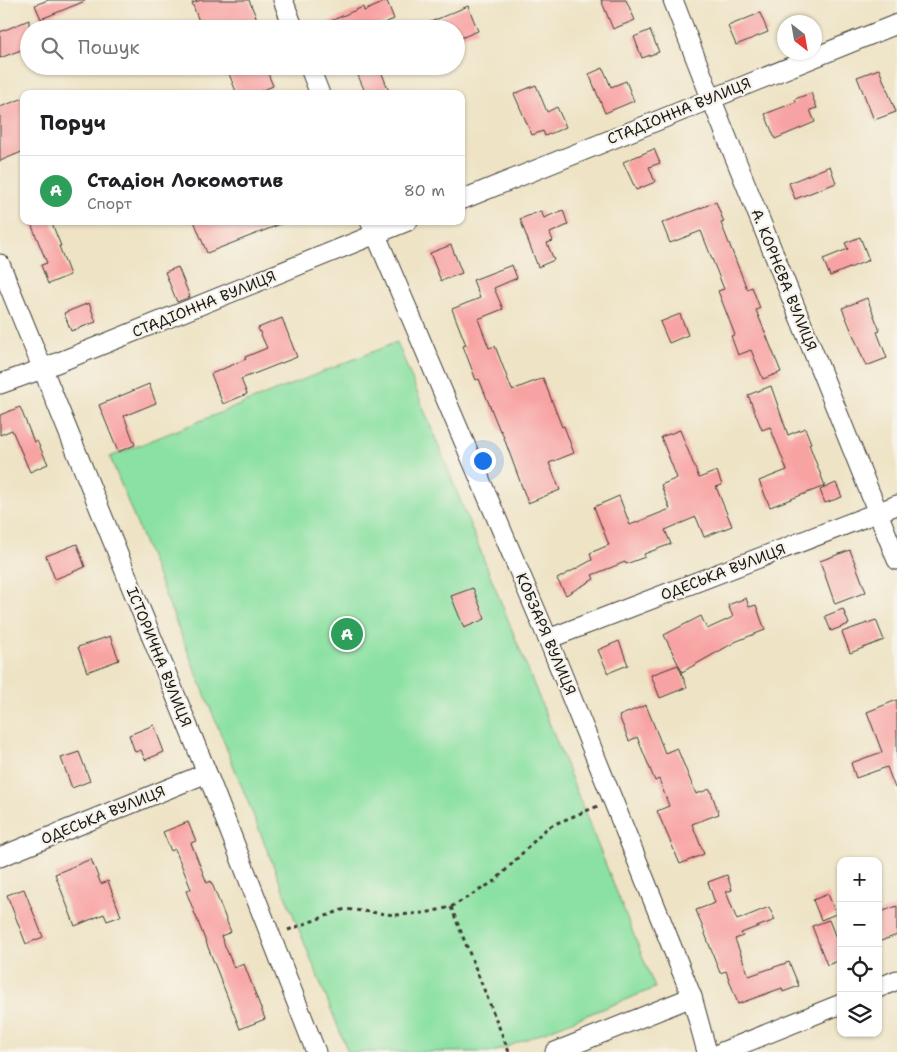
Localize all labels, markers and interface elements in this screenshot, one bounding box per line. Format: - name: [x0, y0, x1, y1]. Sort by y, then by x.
- north arrow: [777, 15, 822, 60]
- search box: [20, 20, 465, 75]
- icon: search: [38, 34, 66, 62]
- text: Пошук: [78, 35, 140, 60]
- street label: СТАДІОННА ВУЛИЦЯ: [604, 73, 754, 149]
- text: Поруч: [40, 109, 106, 137]
- text: Стадіон Локомотив: [87, 168, 283, 193]
- text: A: [50, 180, 62, 201]
- text: 80 m: [404, 180, 445, 201]
- text: Спорт: [87, 193, 132, 214]
- street label: А. КОРНЄВА ВУЛИЦЯ: [746, 206, 822, 354]
- street label: СТАДІОННА ВУЛИЦЯ: [129, 266, 279, 342]
- your location: [470, 448, 496, 474]
- street label: ОДЕСЬКА ВУЛИЦЯ: [658, 539, 788, 605]
- street label: КОБЗАРЯ ВУЛИЦЯ: [511, 570, 581, 698]
- street label: ІСТОРИЧНА ВУЛИЦЯ: [122, 584, 196, 730]
- pin: A: [331, 615, 363, 653]
- street label: ОДЕСЬКА ВУЛИЦЯ: [38, 781, 168, 849]
- map controls: [837, 857, 882, 1037]
- button: +: [837, 857, 882, 902]
- button: −: [837, 902, 882, 947]
- button: locate: [837, 947, 882, 992]
- button: layers: [837, 992, 882, 1037]

